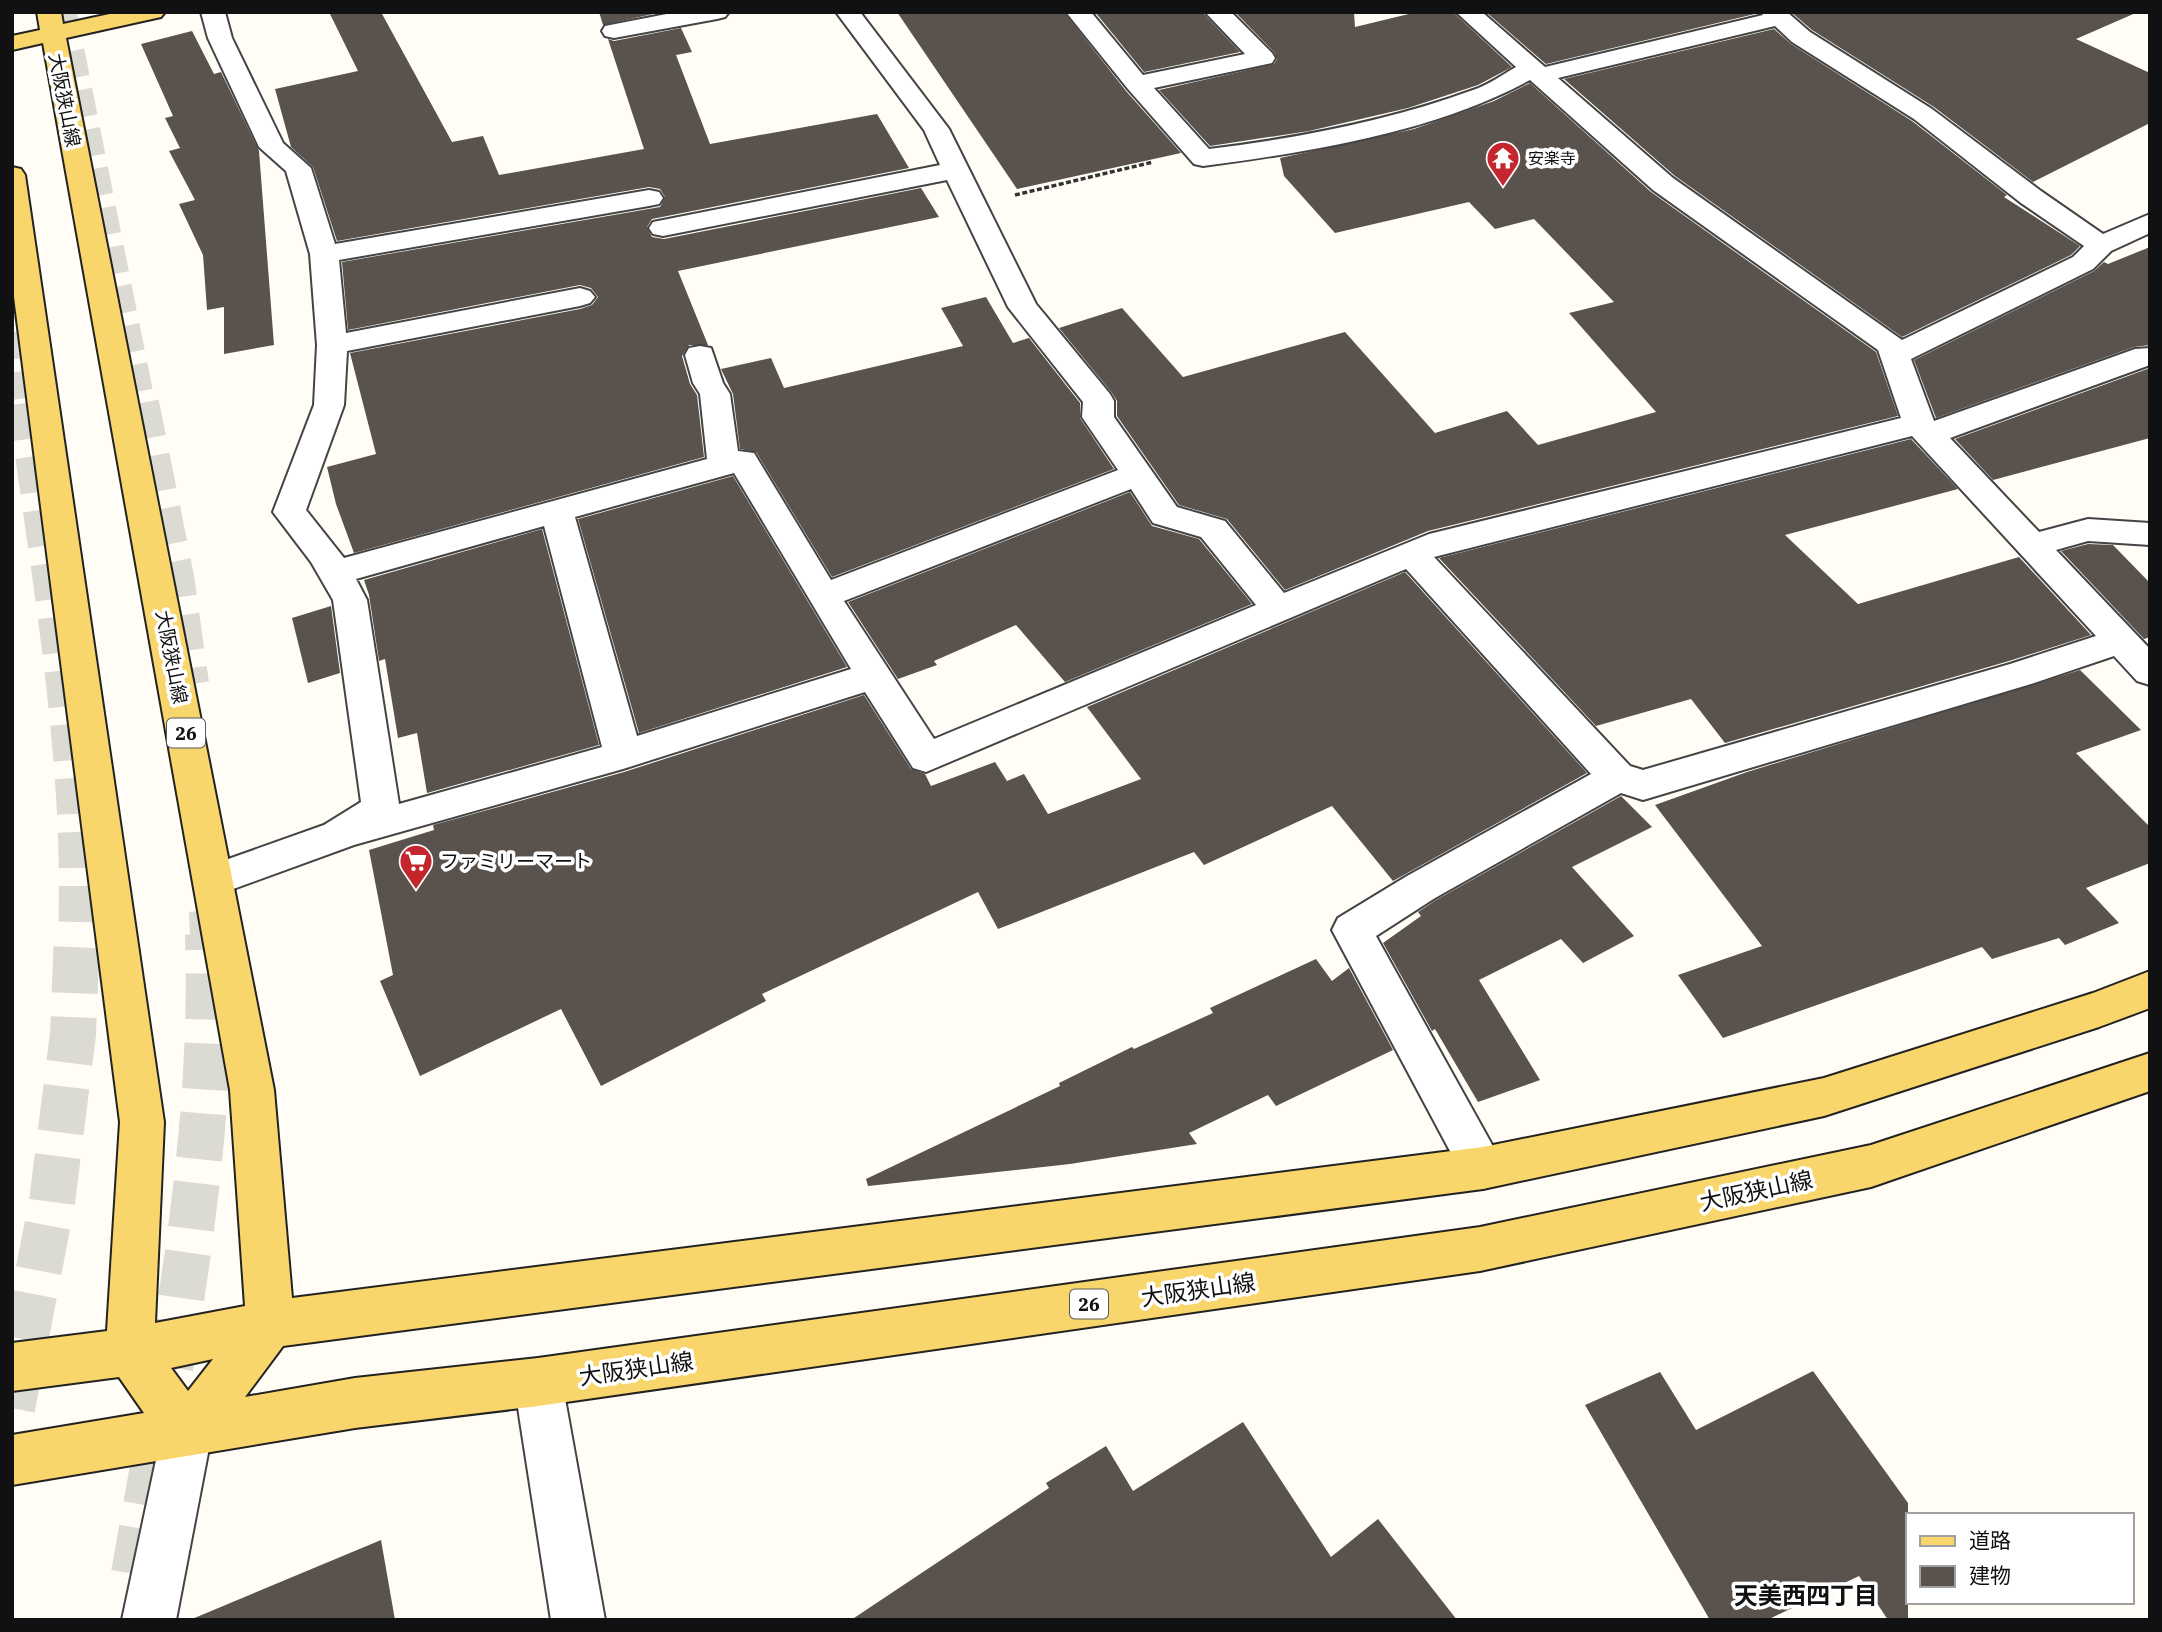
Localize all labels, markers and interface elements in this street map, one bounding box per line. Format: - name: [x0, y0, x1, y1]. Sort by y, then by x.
- street label: 大阪狭山線: [44, 51, 86, 149]
- temple icon: 安楽寺: [1484, 139, 1522, 188]
- place label: 安楽寺: [1528, 148, 1576, 168]
- street label: 大阪狭山線: [151, 608, 193, 706]
- road number: 26: [167, 718, 205, 748]
- supermarket icon: ファミリーマート: [397, 842, 435, 891]
- place label: ファミリーマート: [440, 849, 592, 873]
- street label: 大阪狭山線: [1697, 1163, 1815, 1217]
- street label: 大阪狭山線: [1139, 1266, 1257, 1312]
- road number: 26: [1070, 1289, 1108, 1318]
- street label: 大阪狭山線: [577, 1345, 695, 1391]
- legend: [1906, 1513, 2134, 1604]
- text: 道路: [1969, 1526, 2011, 1554]
- text: 建物: [1969, 1561, 2011, 1589]
- district label: 天美西四丁目: [1734, 1579, 1878, 1611]

